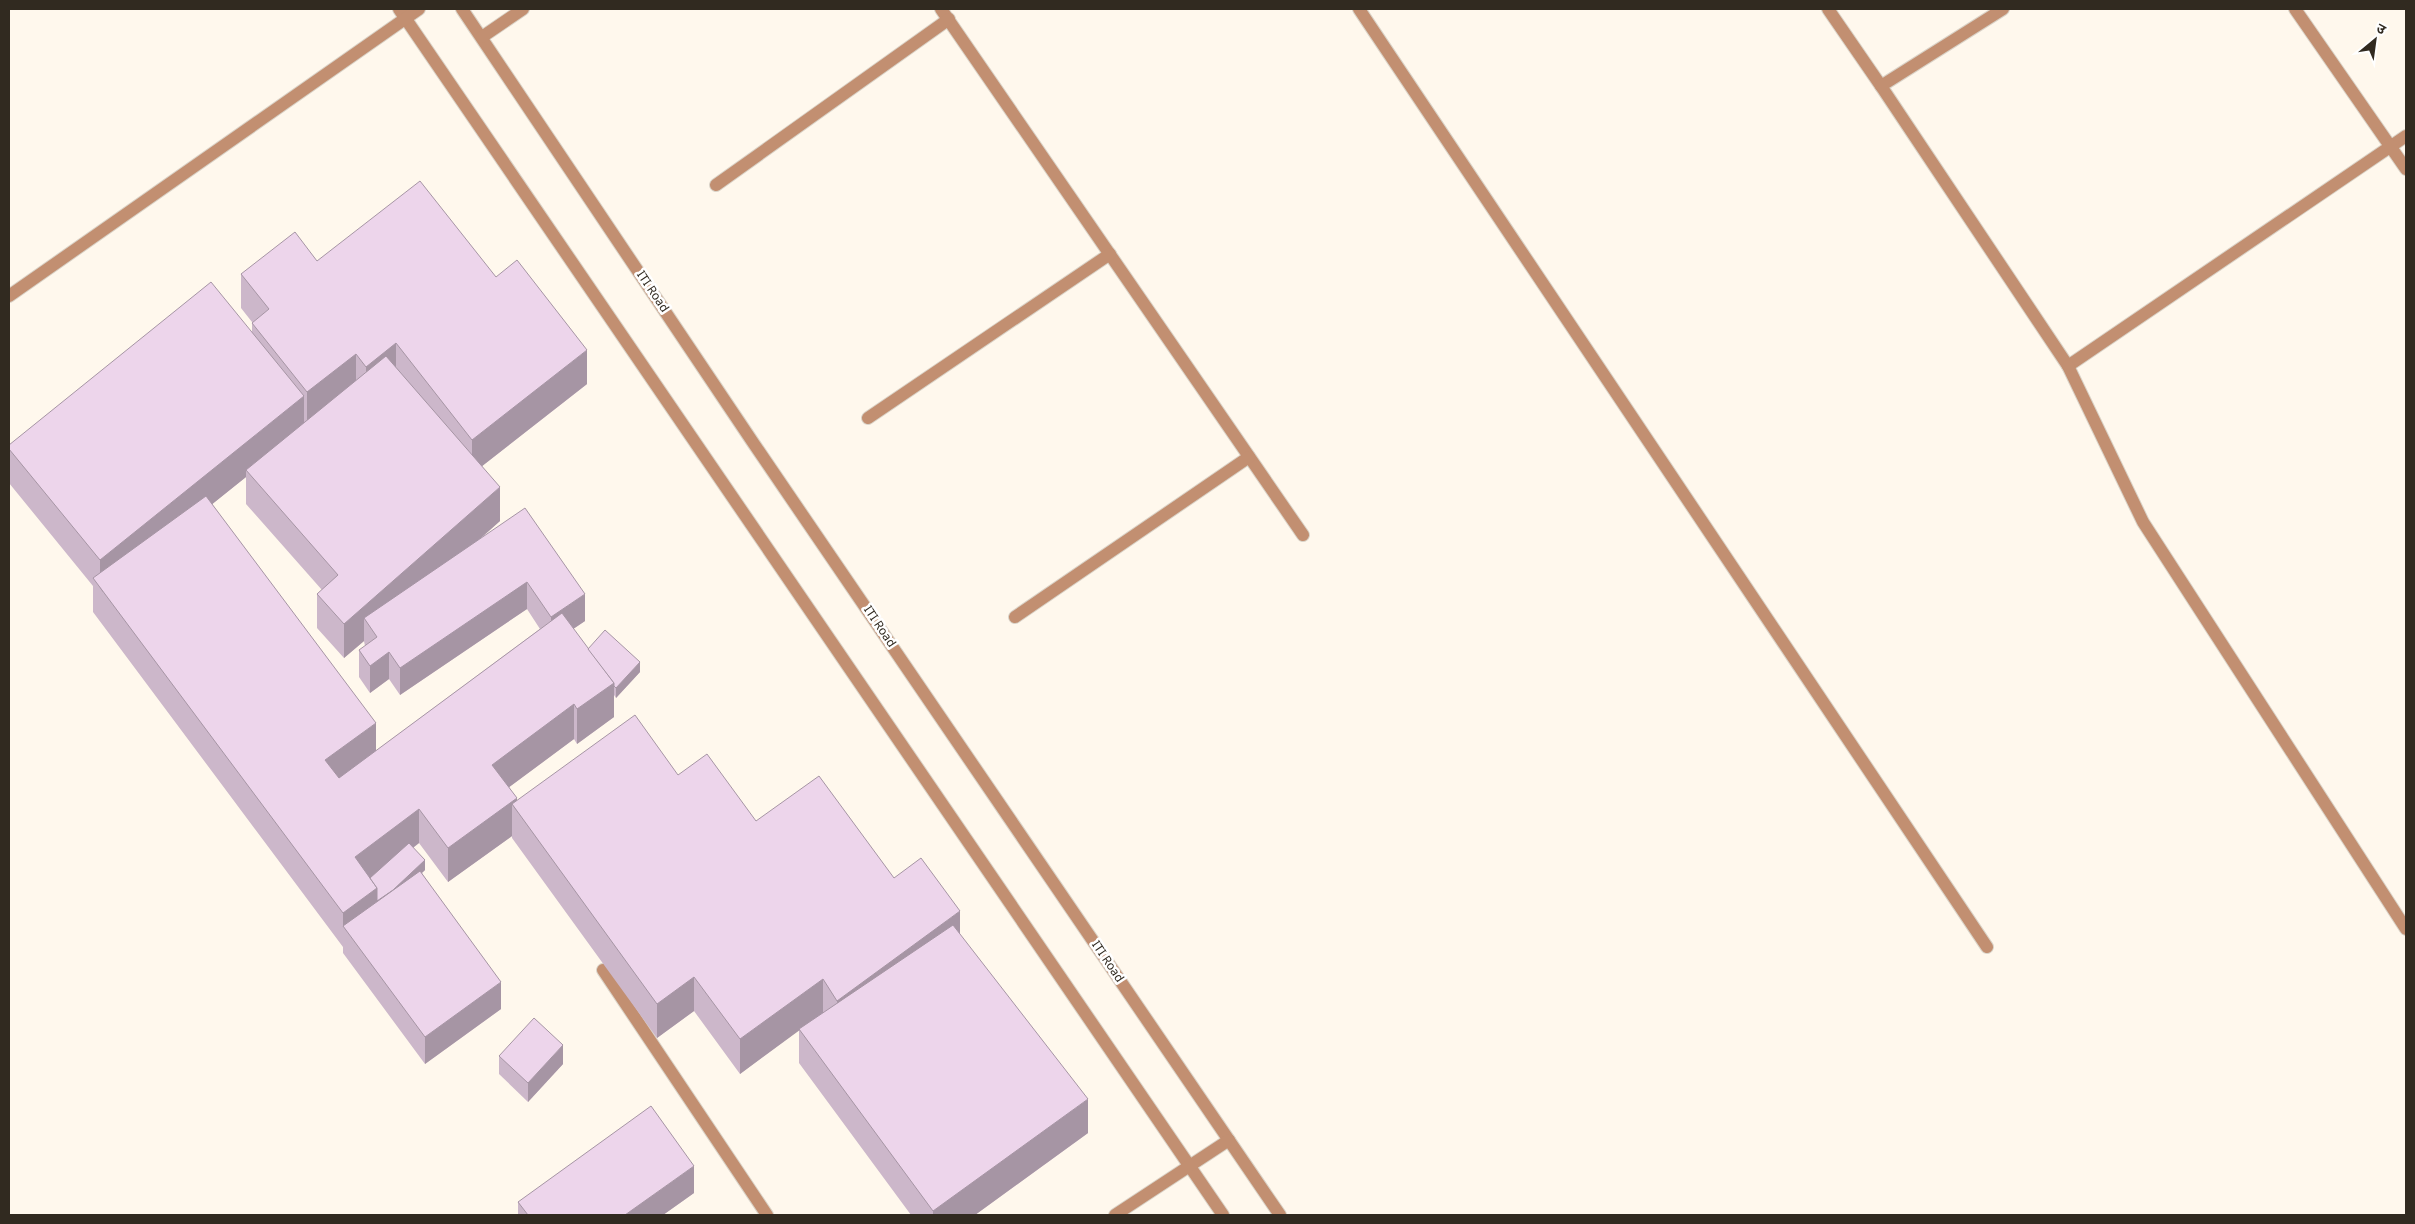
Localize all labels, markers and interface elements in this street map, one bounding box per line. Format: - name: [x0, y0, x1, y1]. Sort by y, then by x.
- north arrow: [2350, 15, 2400, 65]
- text: उ: [2372, 20, 2389, 41]
- street label: ITI Road: [632, 268, 672, 316]
- street label: ITI Road: [859, 603, 899, 651]
- street label: ITI Road: [1087, 938, 1127, 986]

